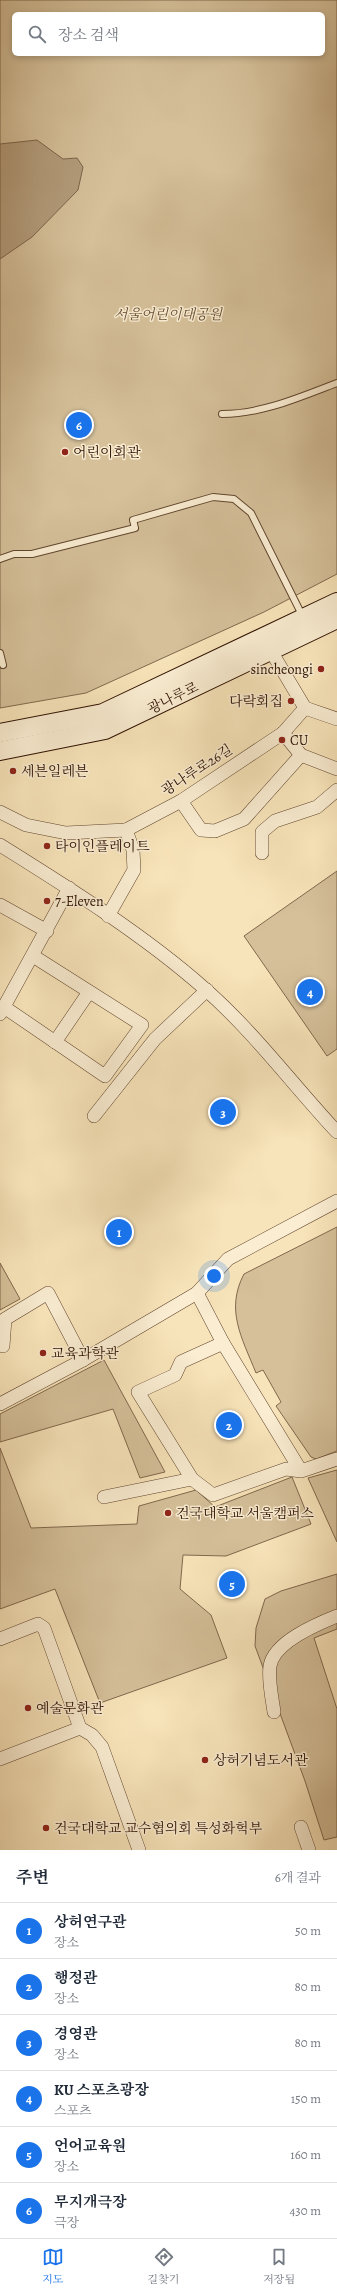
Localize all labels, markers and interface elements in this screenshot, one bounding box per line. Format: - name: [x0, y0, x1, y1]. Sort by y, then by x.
- search box: [12, 12, 325, 56]
- icon: search: [26, 23, 48, 45]
- text: 장소 검색: [58, 25, 119, 45]
- park label: 서울어린이대공원: [114, 305, 224, 324]
- pin: 6: [66, 410, 92, 440]
- place label: 어린이회관: [73, 443, 141, 462]
- marker: 어린이회관: [60, 447, 70, 457]
- place label: sincheongi: [250, 660, 313, 679]
- marker: sincheongi: [316, 664, 326, 674]
- street label: 광나루로: [145, 677, 202, 718]
- place label: 다락회집: [229, 692, 283, 711]
- marker: 다락회집: [286, 696, 296, 706]
- place label: CU: [290, 731, 309, 750]
- marker: CU: [277, 735, 287, 745]
- street label: 광나루로26길: [158, 740, 236, 800]
- place label: 세븐일레븐: [21, 762, 89, 781]
- marker: 세븐일레븐: [8, 766, 18, 776]
- place label: 타이인플레이트: [55, 837, 150, 856]
- marker: 타이인플레이트: [42, 841, 52, 851]
- place label: 7-Eleven: [55, 892, 104, 911]
- marker: 7-Eleven: [42, 896, 52, 906]
- pin: 4: [297, 977, 323, 1007]
- pin: 3: [210, 1097, 236, 1127]
- pin: 1: [106, 1217, 132, 1247]
- your location: [204, 1266, 224, 1286]
- place label: 교육과학관: [51, 1344, 119, 1363]
- marker: 교육과학관: [38, 1348, 48, 1358]
- pin: 2: [216, 1410, 242, 1440]
- place label: 건국대학교 서울캠퍼스: [176, 1504, 314, 1523]
- marker: 건국대학교 서울캠퍼스: [163, 1508, 173, 1518]
- pin: 5: [219, 1569, 245, 1599]
- place label: 예술문화관: [36, 1699, 104, 1718]
- marker: 예술문화관: [23, 1703, 33, 1713]
- place label: 상허기념도서관: [213, 1751, 308, 1770]
- marker: 상허기념도서관: [200, 1755, 210, 1765]
- place label: 건국대학교 교수협의회 특성화헉부: [54, 1819, 263, 1838]
- marker: 건국대학교 교수협의회 특성화헉부: [41, 1823, 51, 1833]
- text: 주변: [16, 1866, 49, 1889]
- text: 6개 결과: [275, 1869, 321, 1886]
- text: 상허연구관: [54, 1912, 126, 1932]
- text: 1: [27, 1922, 31, 1939]
- text: 50 m: [295, 1922, 321, 1939]
- text: 장소: [54, 1934, 79, 1951]
- text: 행정관: [54, 1968, 97, 1988]
- text: 2: [26, 1978, 32, 1995]
- text: 80 m: [294, 1978, 321, 1995]
- text: 장소: [54, 1990, 79, 2007]
- text: 경영관: [54, 2024, 97, 2044]
- text: 3: [26, 2034, 32, 2051]
- text: 80 m: [294, 2034, 321, 2051]
- text: 장소: [54, 2046, 79, 2063]
- text: KU 스포츠광장: [54, 2080, 149, 2100]
- text: 4: [26, 2090, 32, 2107]
- text: 150 m: [291, 2090, 321, 2107]
- text: 스포츠: [54, 2102, 92, 2119]
- text: 언어교육원: [54, 2136, 126, 2156]
- text: 5: [26, 2146, 32, 2163]
- text: 160 m: [290, 2146, 321, 2163]
- text: 장소: [54, 2158, 79, 2175]
- text: 무지개극장: [54, 2192, 126, 2212]
- text: 6: [26, 2202, 32, 2219]
- text: 430 m: [289, 2202, 321, 2219]
- text: 극장: [54, 2214, 79, 2231]
- tab: 지도: [42, 2246, 64, 2287]
- tab: 길찾기: [148, 2246, 179, 2287]
- tab: 저장됨: [263, 2246, 295, 2287]

